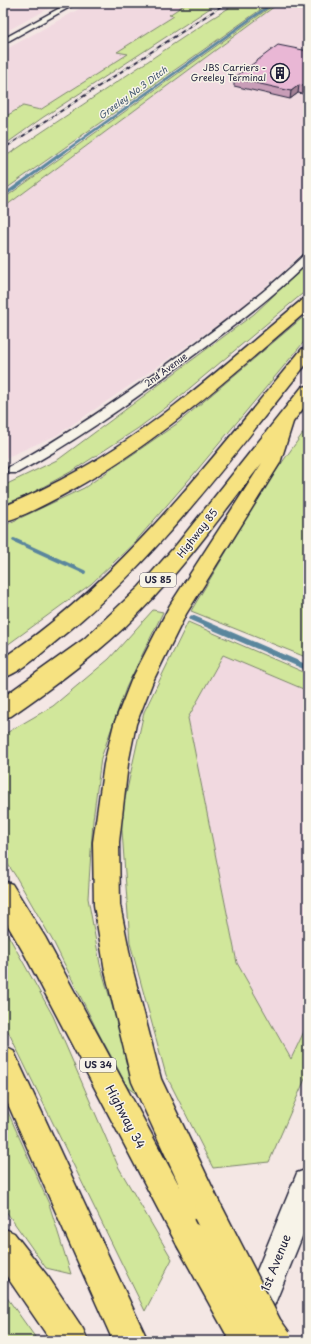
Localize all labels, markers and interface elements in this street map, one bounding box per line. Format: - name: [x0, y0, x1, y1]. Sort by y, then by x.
- place label: JBS Carriers - Greeley Terminal: [191, 60, 266, 84]
- water label: Greeley No.3 Ditch: [95, 62, 170, 122]
- building icon: JBS Carriers - Greeley Terminal: [269, 62, 291, 84]
- street label: 2nd Avenue: [141, 349, 190, 390]
- street label: Highway 85: [173, 505, 221, 561]
- road number: US 85: [140, 573, 176, 587]
- road number: US 34: [80, 1058, 116, 1072]
- street label: Highway 34: [102, 1081, 150, 1152]
- street label: 1st Avenue: [255, 1231, 295, 1294]

